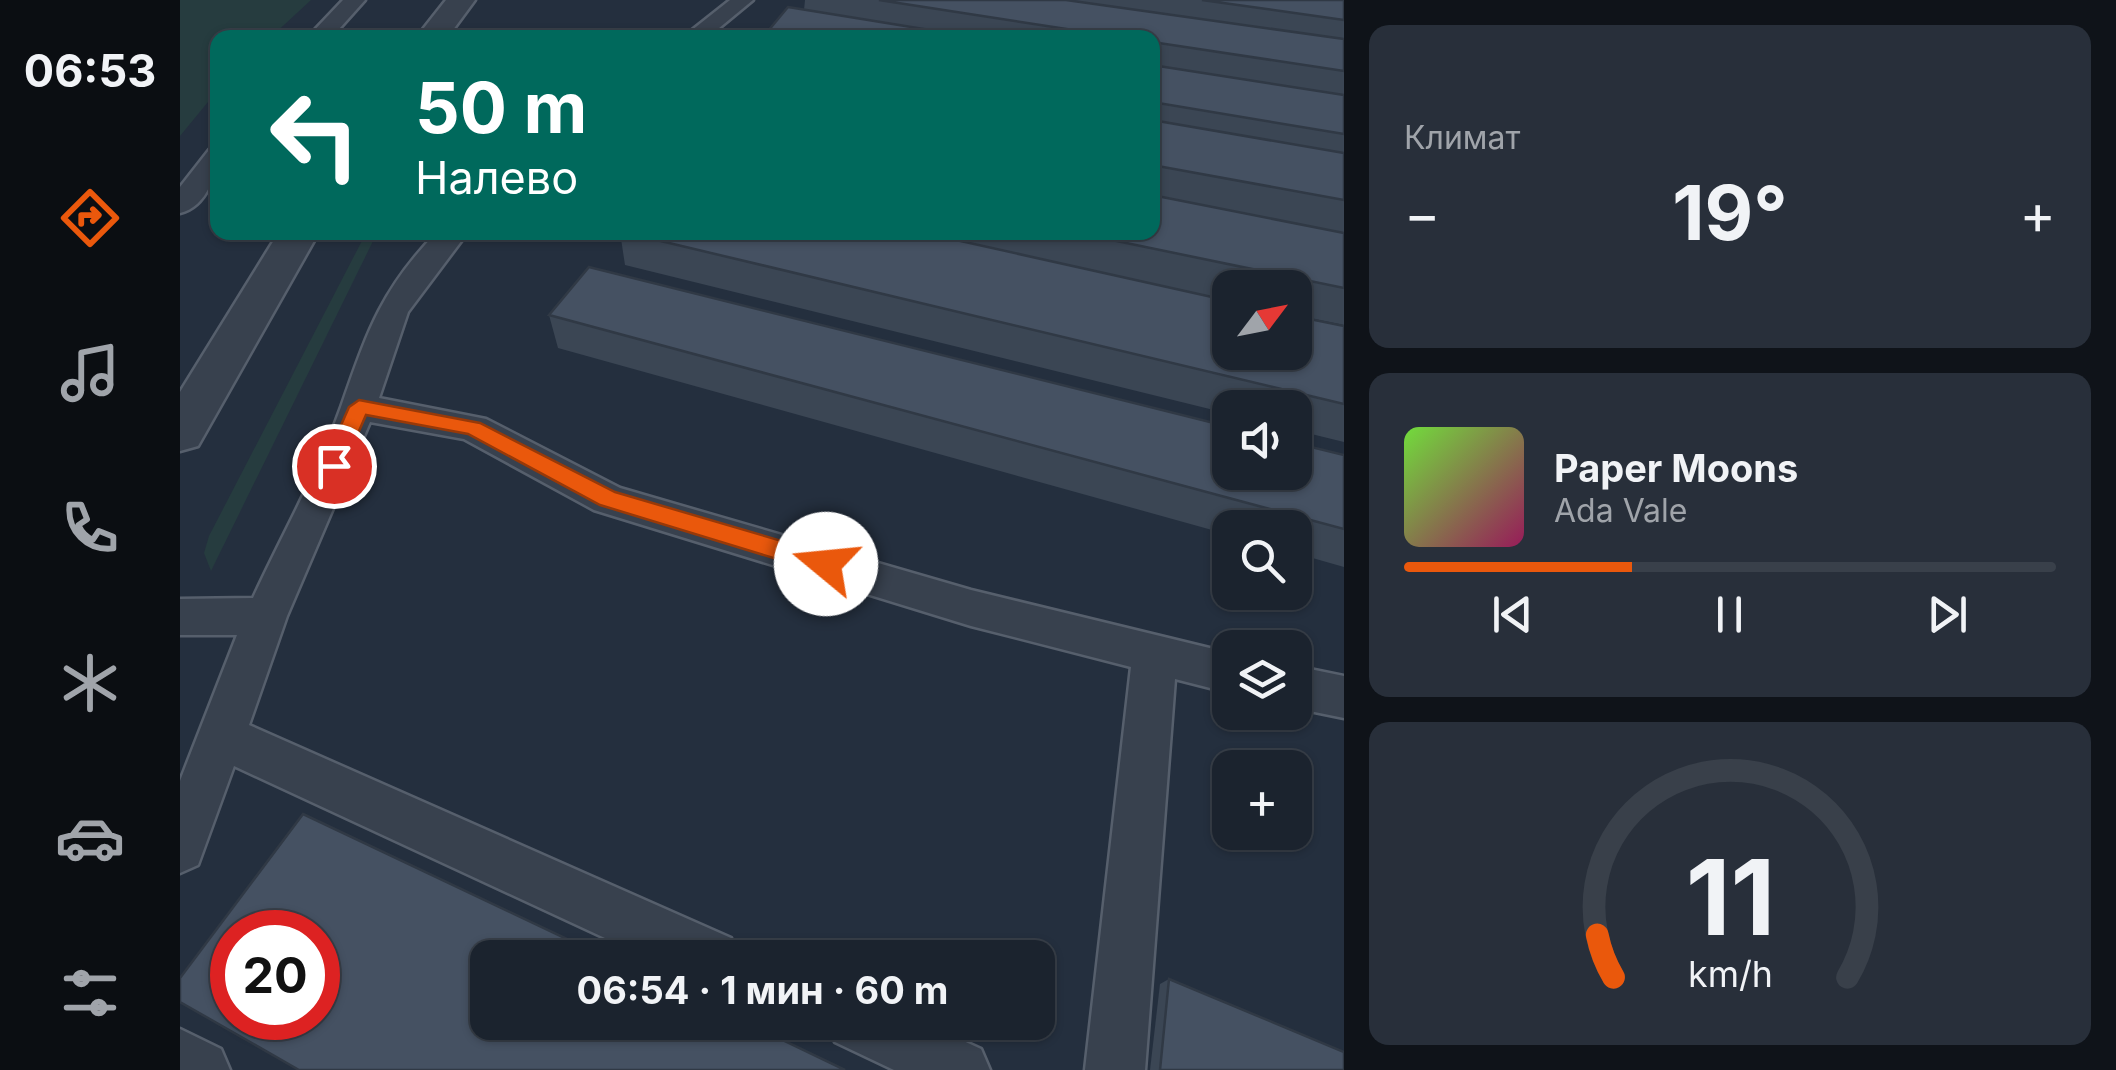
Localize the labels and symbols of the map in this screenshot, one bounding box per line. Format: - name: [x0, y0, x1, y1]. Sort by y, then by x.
- north arrow: [1212, 270, 1312, 370]
- pin: [292, 424, 377, 509]
- position arrow: [774, 512, 878, 616]
- speed limit sign: 20: [210, 910, 340, 1040]

